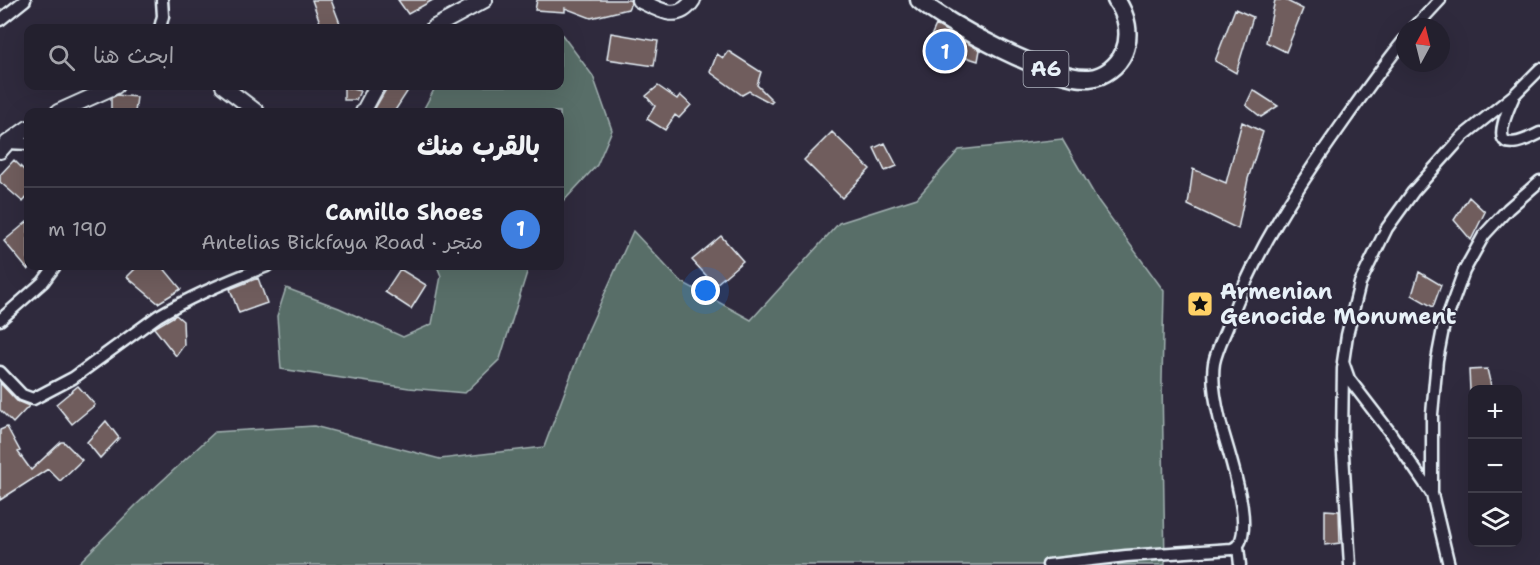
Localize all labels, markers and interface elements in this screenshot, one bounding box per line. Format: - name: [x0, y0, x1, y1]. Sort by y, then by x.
- north arrow: [1396, 18, 1450, 72]
- search box: [24, 24, 564, 90]
- pin: 1: [926, 28, 964, 74]
- icon: search: [45, 41, 78, 74]
- text: ابحث هنا: [93, 41, 174, 70]
- road number: A6: [1024, 51, 1068, 87]
- text: بالقرب منك: [417, 128, 540, 163]
- text: Camillo Shoes: [325, 198, 483, 227]
- text: 190 m: [48, 216, 107, 242]
- text: 1: [516, 216, 525, 242]
- text: متجر · Antelias Bickfaya Road: [201, 229, 483, 255]
- your location: [691, 276, 720, 305]
- place label: Armenian Genocide Monument: [1220, 277, 1457, 331]
- place icon: Armenian Genocide Monument: [1185, 289, 1215, 319]
- map controls: [1468, 385, 1522, 547]
- button: +: [1468, 385, 1522, 439]
- button: −: [1468, 439, 1522, 493]
- button: layers: [1468, 493, 1522, 547]

